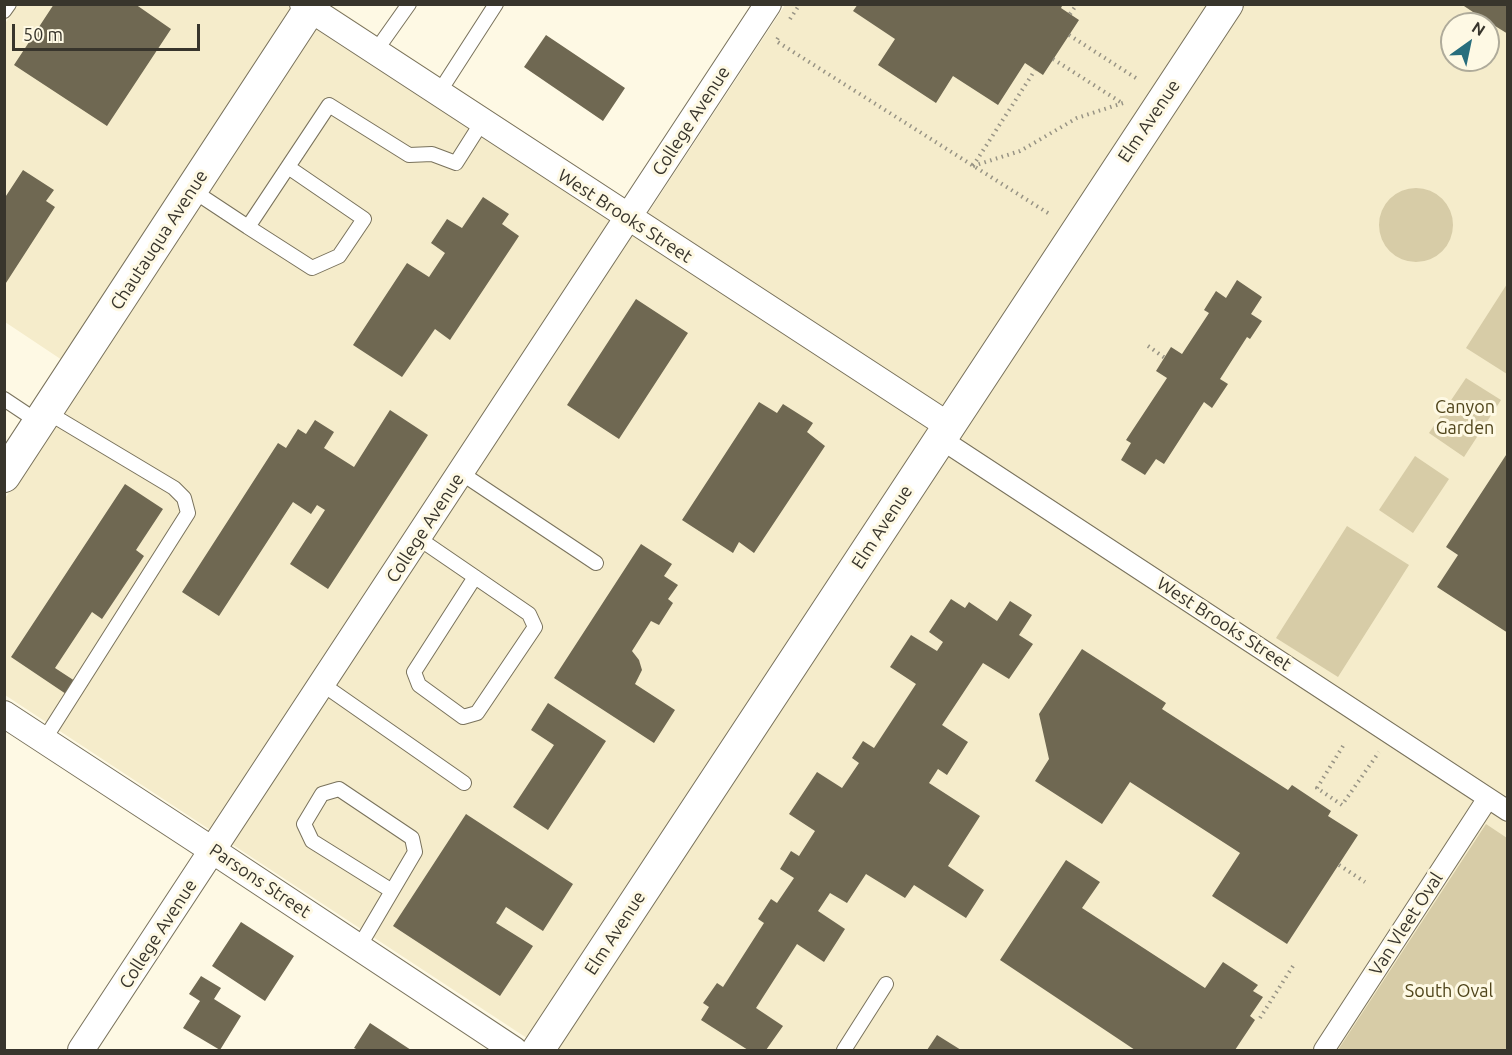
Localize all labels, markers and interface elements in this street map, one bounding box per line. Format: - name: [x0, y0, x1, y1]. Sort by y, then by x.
- scale bar: [15, 12, 202, 50]
- north arrow: [1440, 12, 1500, 72]
- text: N: [1469, 18, 1489, 39]
- text: 50 m: [23, 24, 63, 44]
- street label: College Avenue: [648, 62, 734, 180]
- street label: Elm Avenue: [1113, 76, 1185, 166]
- street label: West Brooks Street: [554, 164, 696, 268]
- street label: Chautauqua Avenue: [106, 166, 212, 314]
- park label: Canyon Garden: [1435, 396, 1495, 438]
- street label: College Avenue: [382, 469, 468, 587]
- street label: Elm Avenue: [847, 481, 917, 573]
- street label: West Brooks Street: [1153, 572, 1295, 676]
- street label: Parsons Street: [205, 839, 315, 923]
- street label: Van Vleet Oval: [1365, 868, 1447, 980]
- street label: College Avenue: [115, 875, 201, 993]
- street label: Elm Avenue: [580, 887, 650, 979]
- park label: South Oval: [1405, 980, 1493, 1002]

